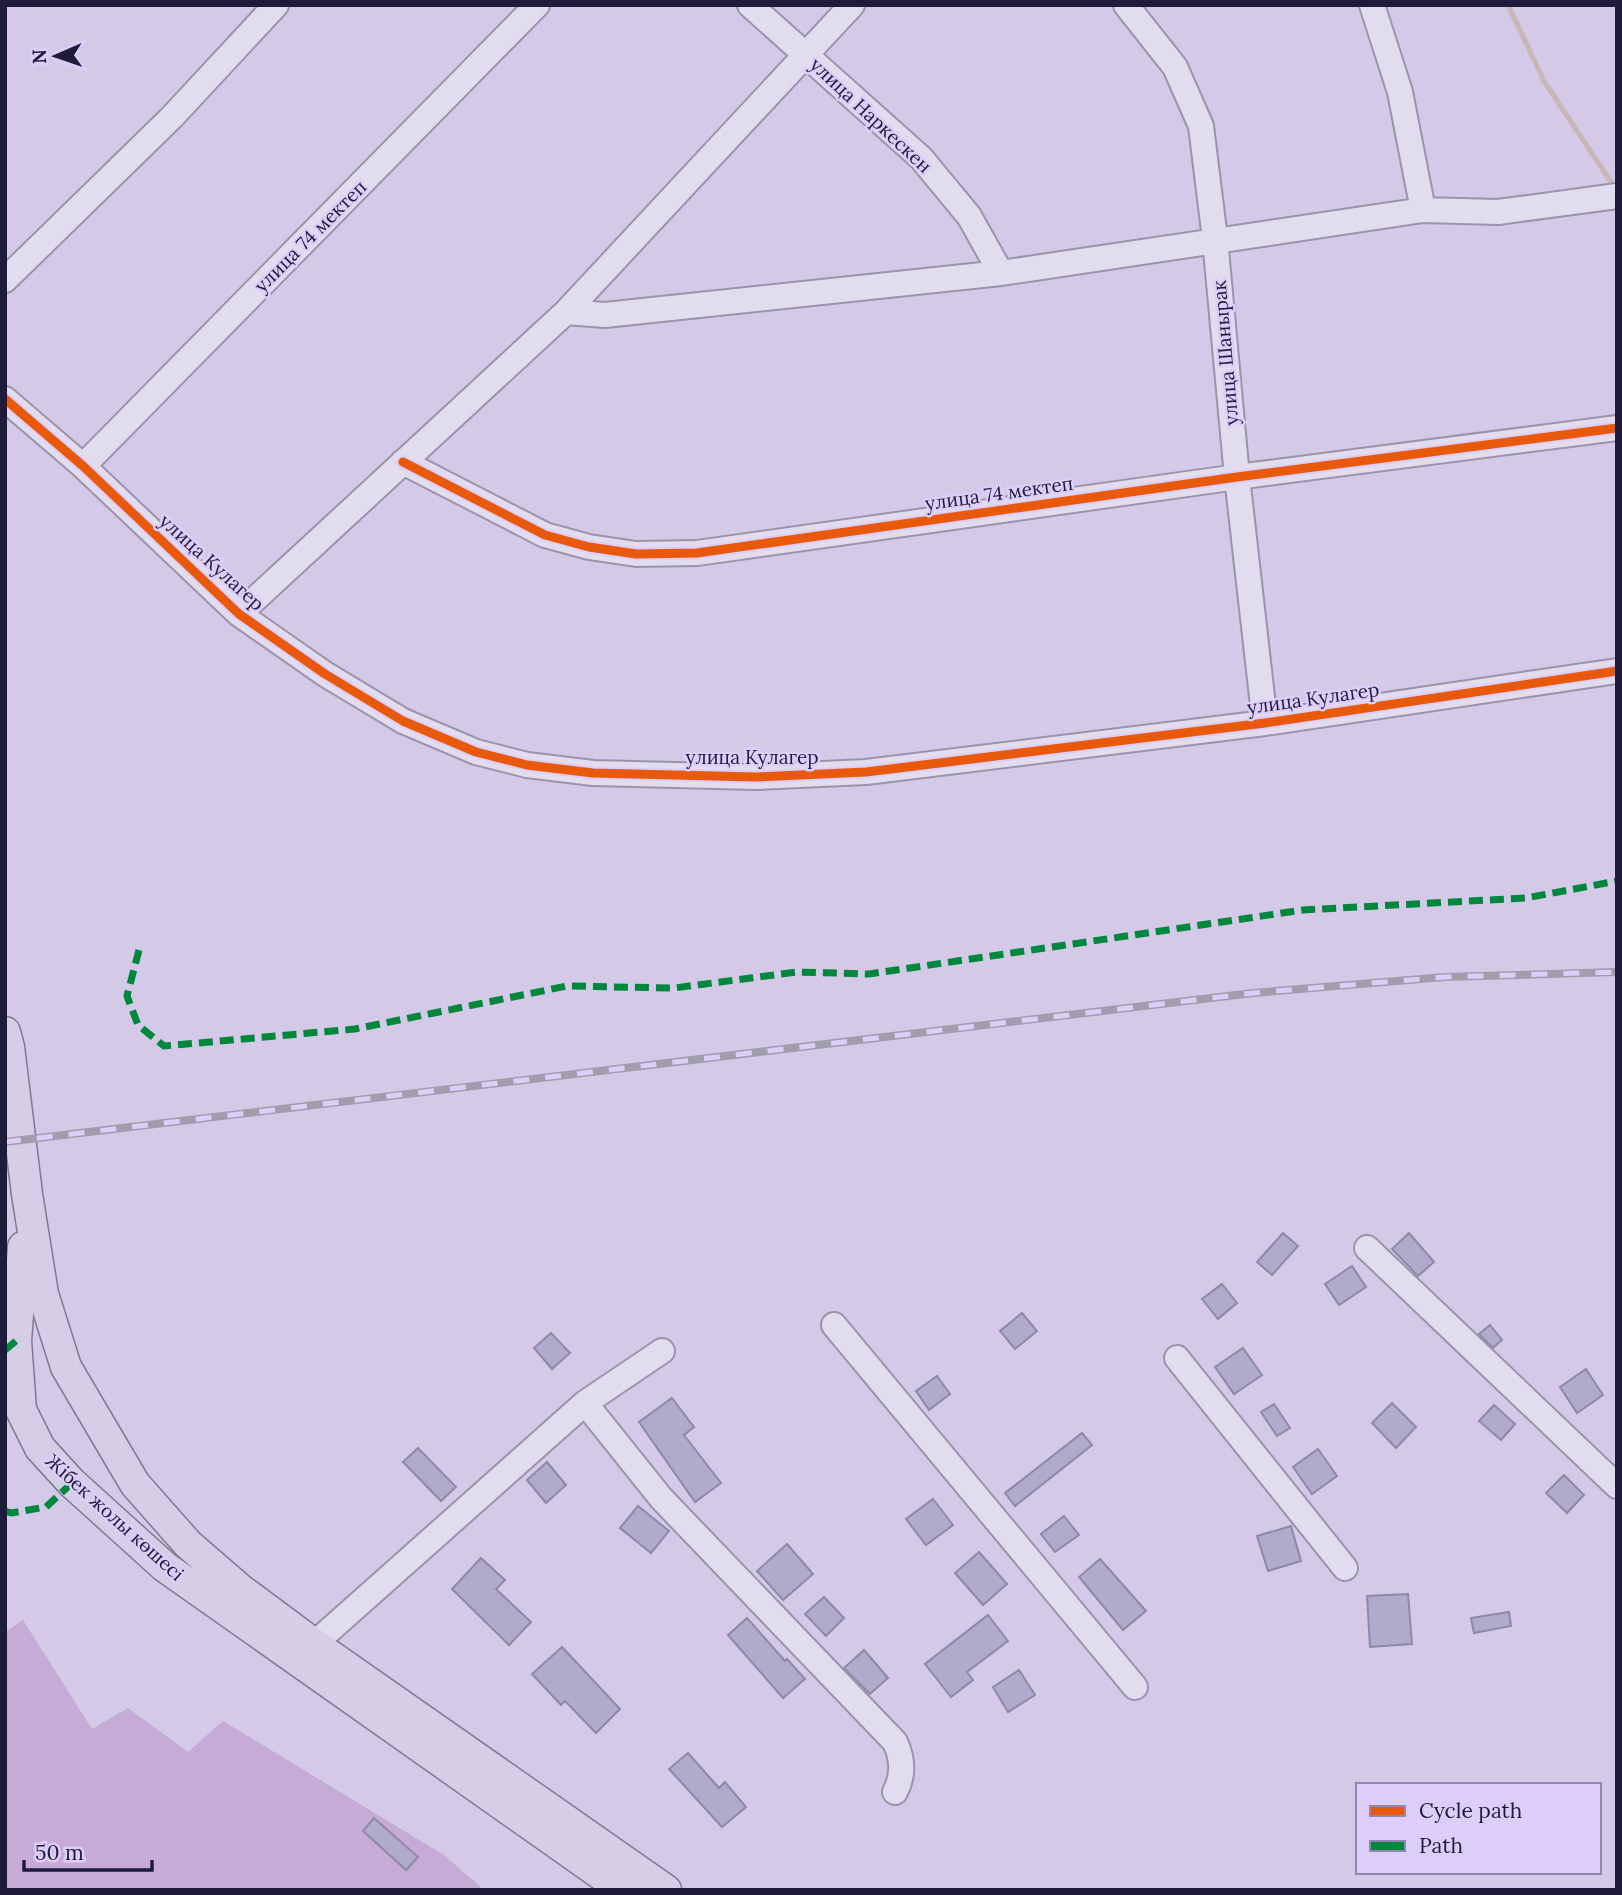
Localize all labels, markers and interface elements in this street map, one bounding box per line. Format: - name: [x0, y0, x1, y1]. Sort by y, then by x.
- north arrow: [21, 21, 91, 91]
- text: N: [27, 49, 51, 64]
- street label: улица Наркескен: [805, 52, 937, 178]
- street label: улица 74 мектеп: [249, 175, 371, 297]
- street label: улица Шанырак: [1207, 279, 1243, 427]
- street label: улица 74 мектеп: [923, 471, 1075, 515]
- street label: улица Кулагер: [154, 509, 270, 615]
- street label: улица Кулагер: [1245, 677, 1381, 719]
- street label: улица Кулагер: [685, 745, 819, 769]
- street label: Жібек жолы көшесі: [41, 1448, 189, 1586]
- legend: [1356, 1783, 1601, 1874]
- text: Cycle path: [1419, 1797, 1522, 1824]
- scale bar: [24, 1828, 152, 1872]
- text: Path: [1419, 1832, 1463, 1859]
- text: 50 m: [35, 1839, 84, 1866]

